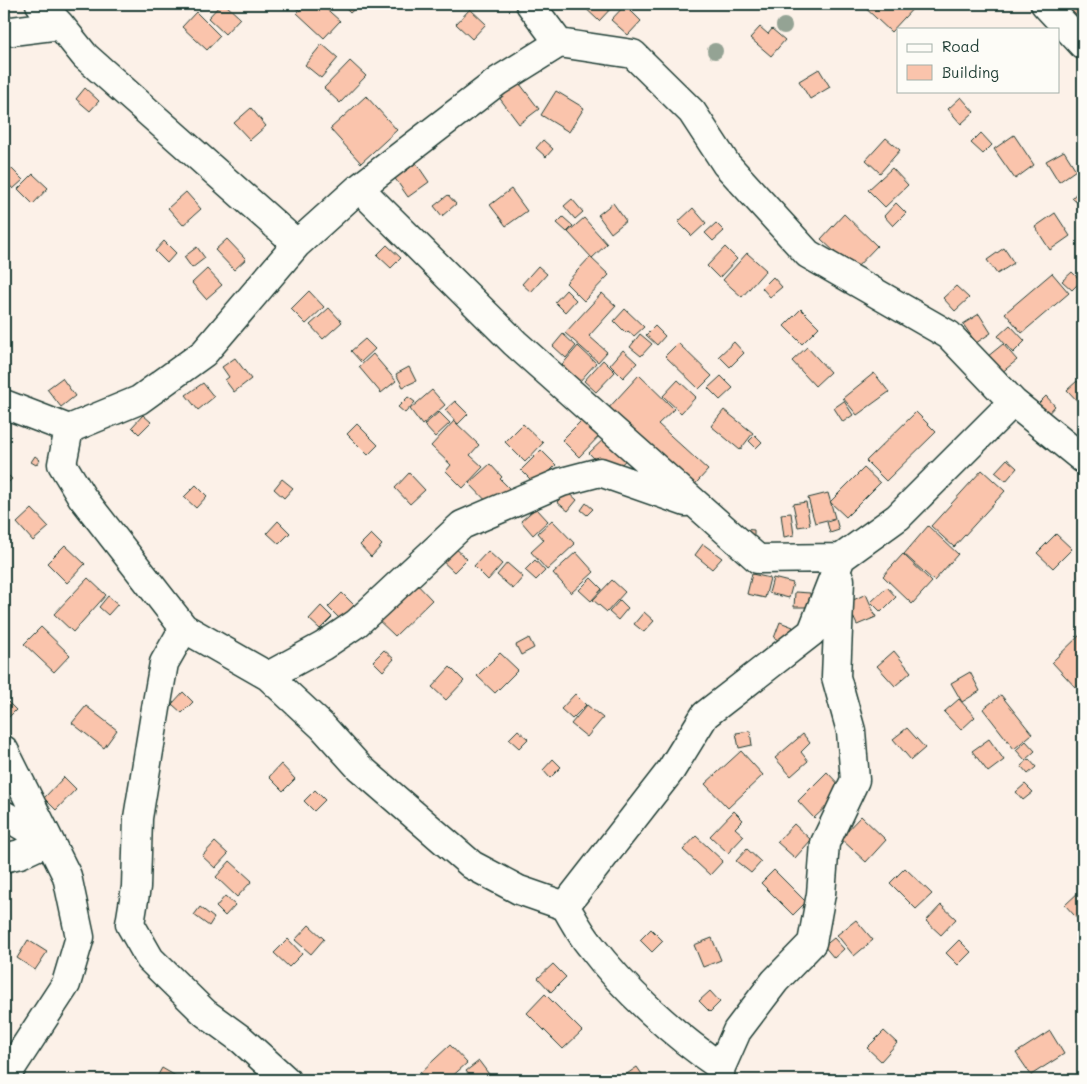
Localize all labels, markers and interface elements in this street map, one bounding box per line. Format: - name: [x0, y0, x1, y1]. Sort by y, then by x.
- legend: [897, 28, 1060, 92]
- text: Road: [942, 36, 979, 56]
- text: Building: [942, 62, 999, 82]

